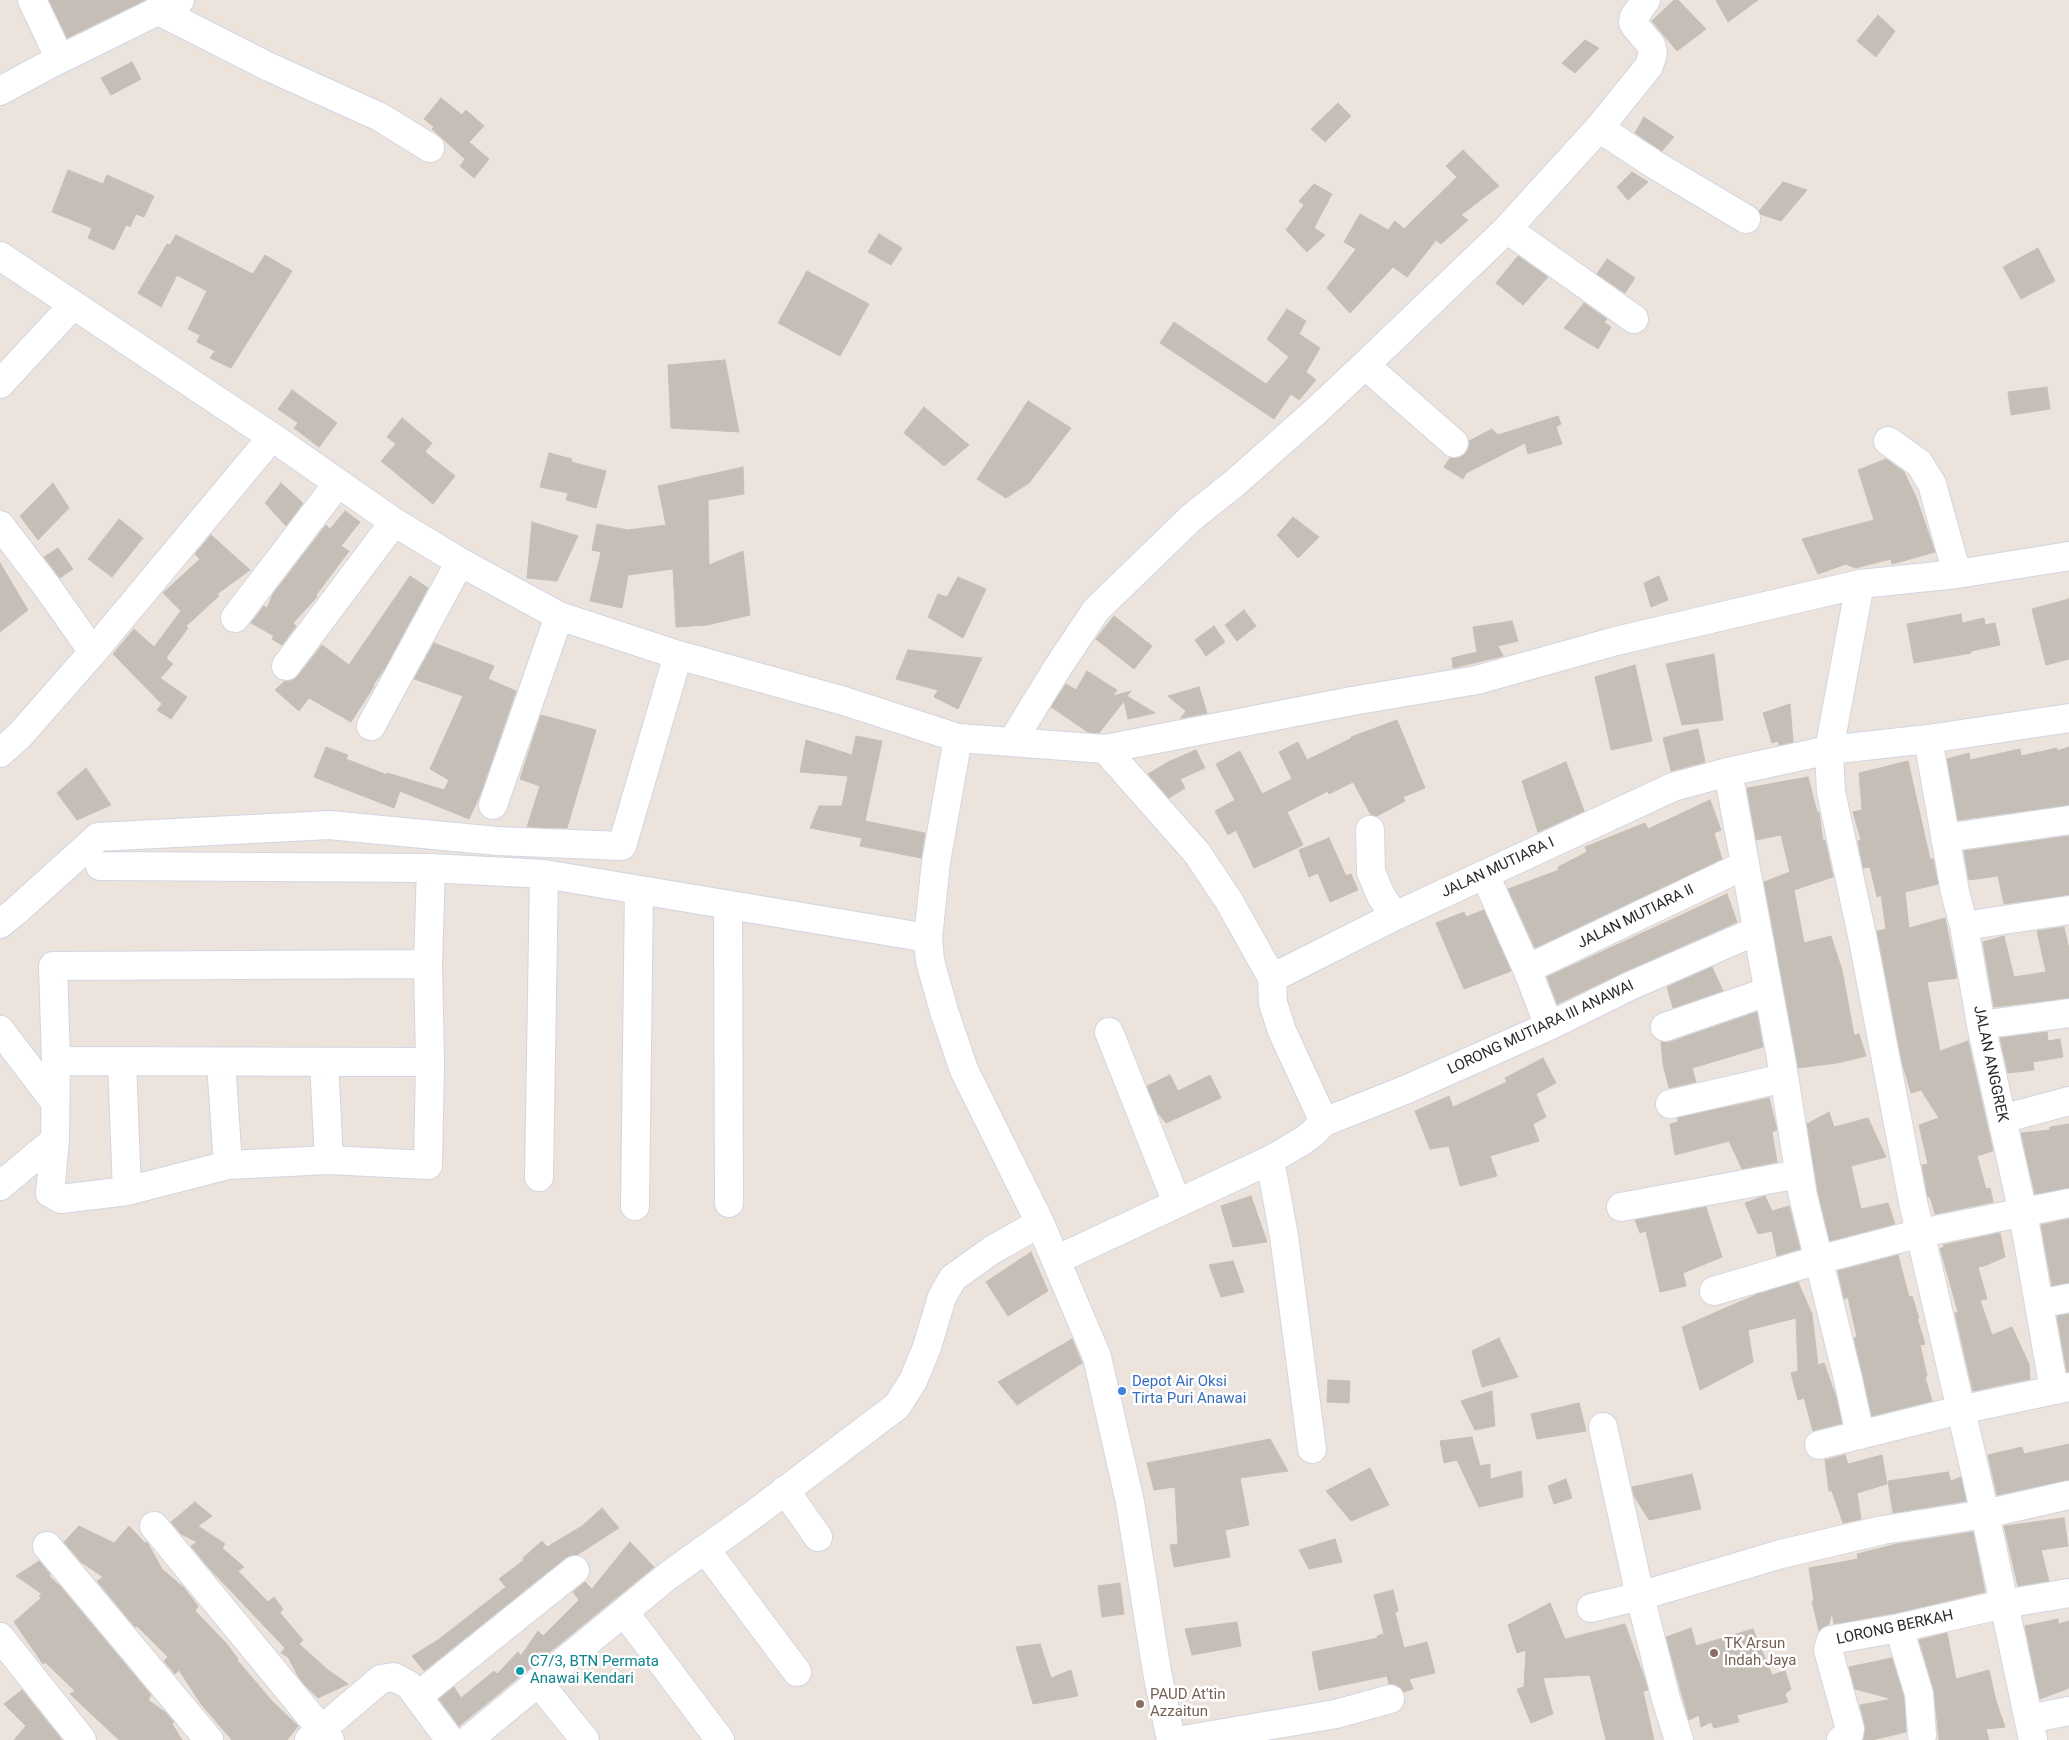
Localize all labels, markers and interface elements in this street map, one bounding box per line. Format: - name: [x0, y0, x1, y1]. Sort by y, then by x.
- street label: JALAN MUTIARA I: [1438, 834, 1558, 902]
- street label: JALAN MUTIARA II: [1575, 881, 1697, 953]
- street label: LORONG MUTIARA III ANAWAI: [1445, 977, 1637, 1079]
- street label: JALAN ANGGREK: [1969, 1004, 2011, 1124]
- place label: Depot Air Oksi Tirta Puri Anawai: [1132, 1373, 1246, 1408]
- marker: Depot Air Oksi Tirta Puri Anawai: [1116, 1385, 1128, 1397]
- street label: LORONG BERKAH: [1835, 1607, 1955, 1649]
- place label: TK Arsun Indah Jaya: [1724, 1635, 1796, 1670]
- marker: TK Arsun Indah Jaya: [1708, 1647, 1720, 1659]
- place label: C7/3, BTN Permata Anawai Kendari: [530, 1653, 659, 1688]
- marker: C7/3, BTN Permata Anawai Kendari: [514, 1665, 526, 1677]
- place label: PAUD At'tin Azzaitun: [1150, 1686, 1225, 1721]
- marker: PAUD At'tin Azzaitun: [1134, 1698, 1146, 1710]

